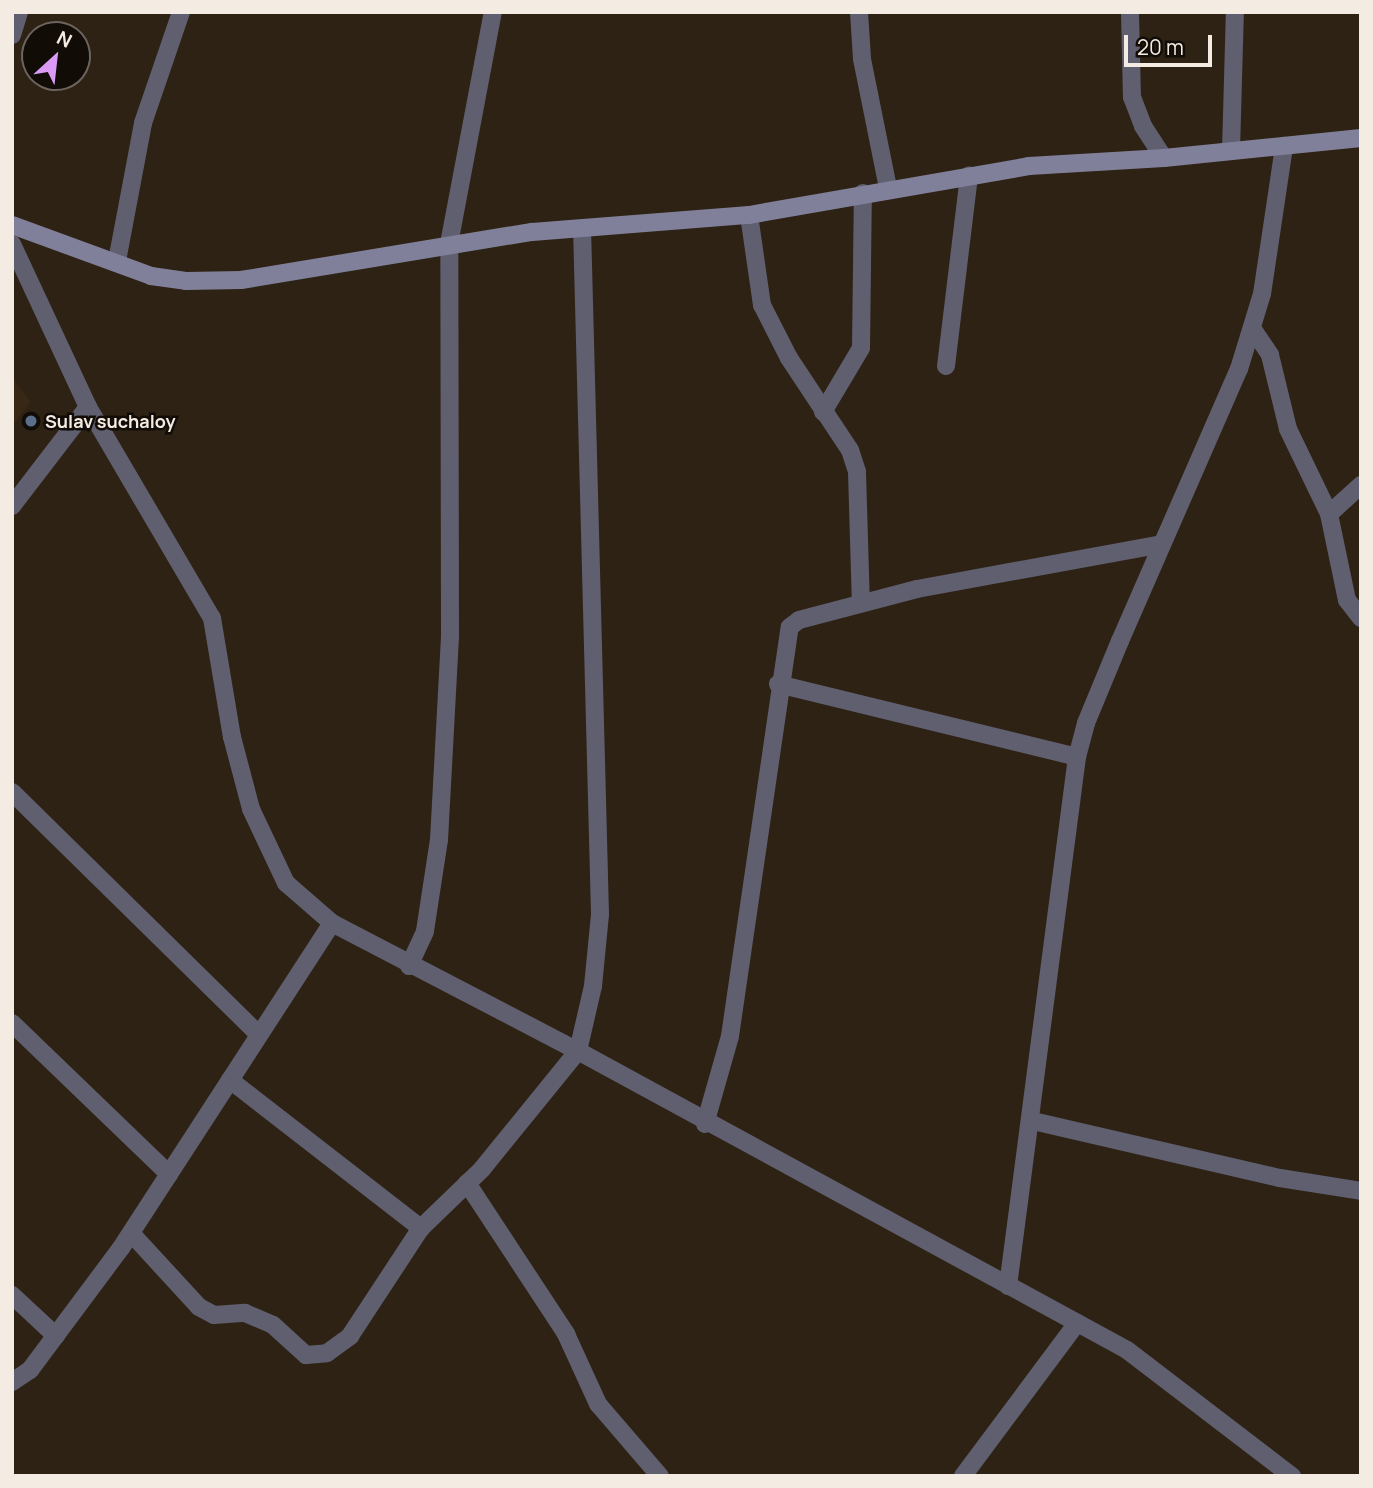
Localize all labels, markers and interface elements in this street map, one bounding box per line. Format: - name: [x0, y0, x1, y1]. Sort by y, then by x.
- north arrow: [21, 21, 91, 91]
- scale bar: [1128, 21, 1216, 65]
- text: N: [53, 24, 77, 54]
- text: 20 m: [1137, 33, 1184, 61]
- place label: Sulav suchaloy: [45, 410, 176, 432]
- marker: Sulav suchaloy: [23, 413, 39, 429]

